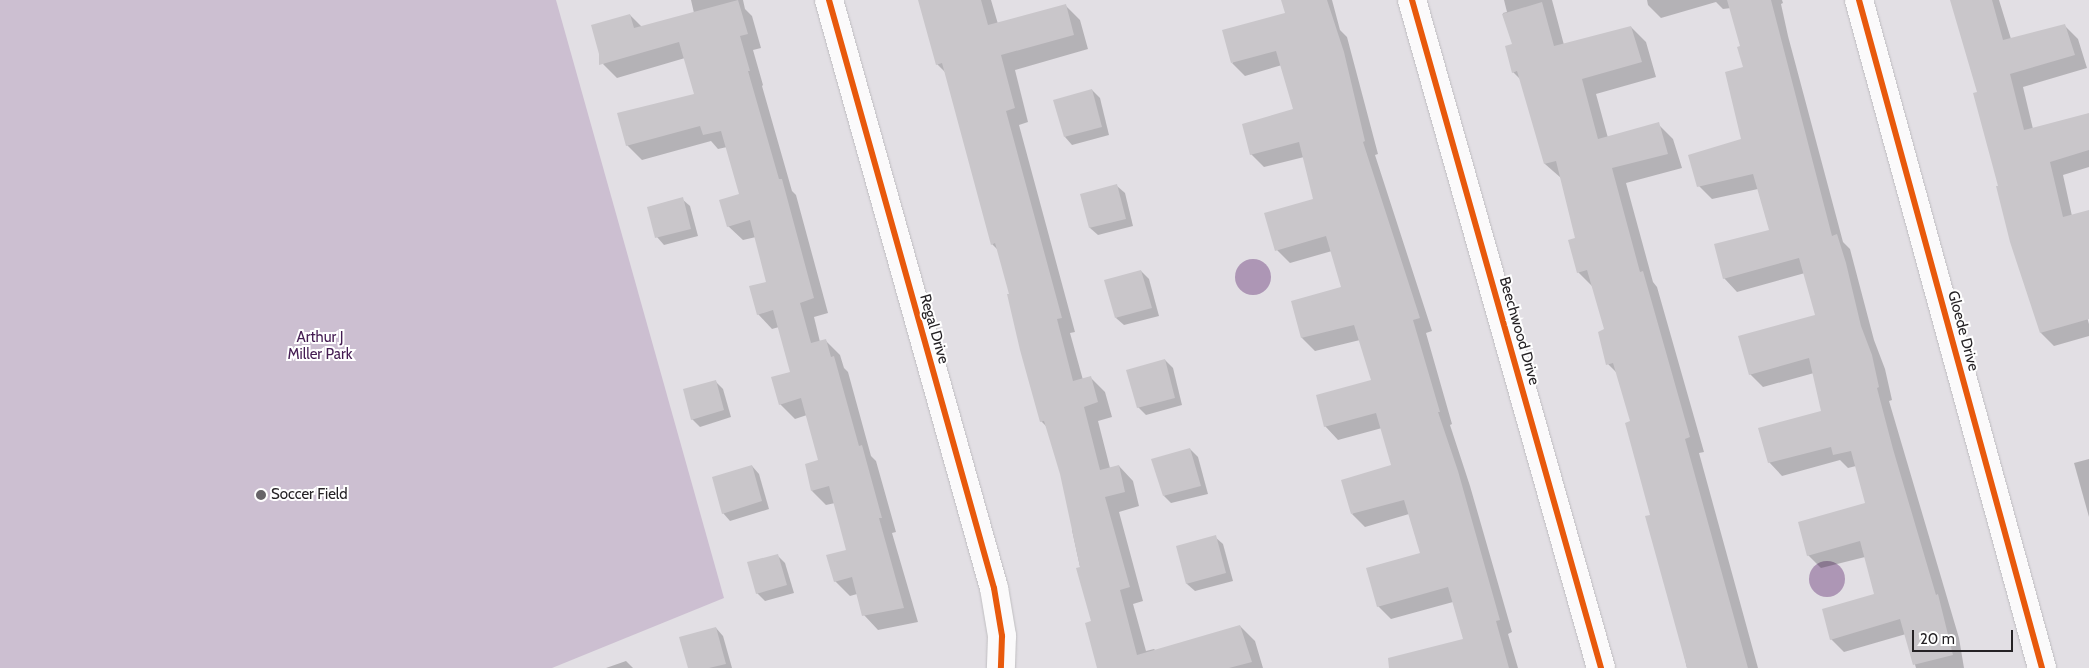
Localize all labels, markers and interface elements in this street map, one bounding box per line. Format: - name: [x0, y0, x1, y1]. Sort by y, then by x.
- street label: Beechwood Drive: [1495, 275, 1543, 387]
- street label: Gloede Drive: [1944, 289, 1982, 373]
- street label: Regal Drive: [915, 292, 953, 366]
- park label: Arthur J Miller Park: [287, 328, 353, 363]
- place label: Soccer Field: [271, 486, 348, 504]
- marker: Soccer Field: [255, 489, 267, 501]
- scale bar: [1914, 620, 2015, 652]
- text: 20 m: [1920, 630, 1955, 648]

